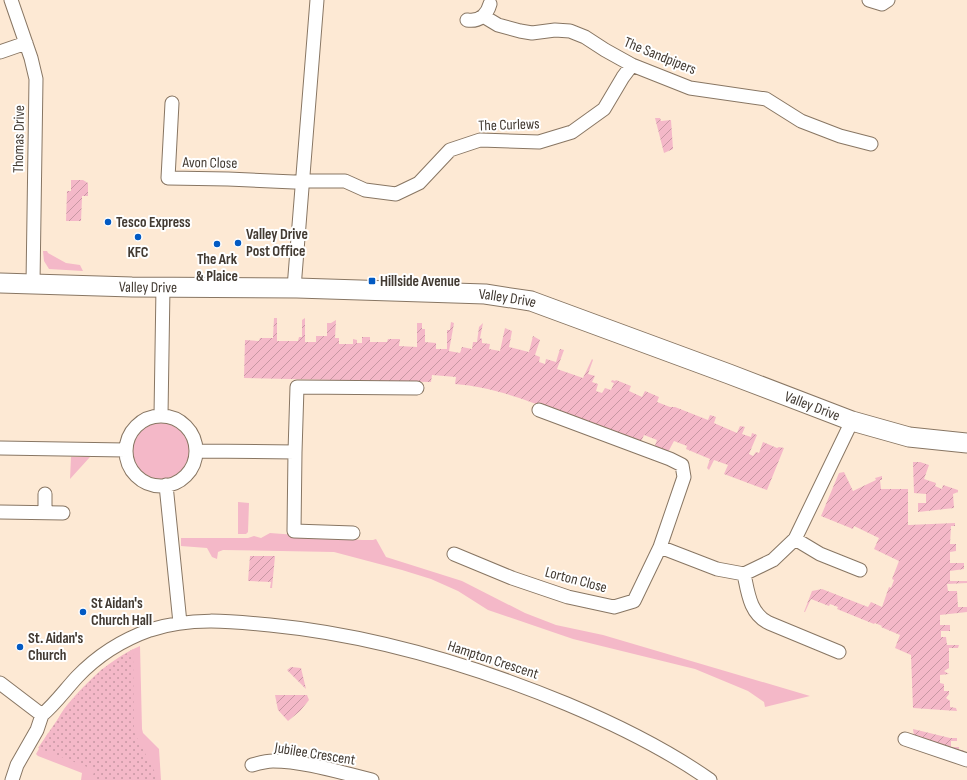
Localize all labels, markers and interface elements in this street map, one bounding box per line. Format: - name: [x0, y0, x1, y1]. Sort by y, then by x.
- street label: The Sandpipers: [621, 33, 699, 79]
- street label: Thomas Drive: [9, 105, 29, 173]
- street label: The Curlews: [478, 114, 540, 136]
- street label: Avon Close: [182, 153, 237, 173]
- place label: Tesco Express: [116, 213, 191, 232]
- marker: Tesco Express: [103, 217, 113, 227]
- place label: Valley Drive Post Office: [246, 225, 308, 261]
- marker: KFC: [133, 232, 143, 242]
- marker: Valley Drive Post Office: [233, 238, 243, 248]
- marker: The Ark & Plaice: [212, 239, 222, 249]
- place label: KFC: [127, 243, 149, 262]
- place label: The Ark & Plaice: [196, 250, 238, 286]
- place label: Hillside Avenue: [380, 272, 460, 291]
- marker: Hillside Avenue: [367, 276, 377, 286]
- street label: Valley Drive: [119, 277, 177, 297]
- street label: Valley Drive: [479, 284, 539, 312]
- street label: Valley Drive: [782, 387, 843, 425]
- street label: Lorton Close: [543, 563, 609, 597]
- place label: St Aidan's Church Hall: [91, 594, 152, 630]
- marker: St Aidan's Church Hall: [78, 607, 88, 617]
- place label: St. Aidan's Church: [28, 629, 84, 665]
- street label: Hampton Crescent: [445, 636, 541, 684]
- marker: St. Aidan's Church: [15, 642, 25, 652]
- street label: Jubilee Crescent: [272, 738, 357, 770]

